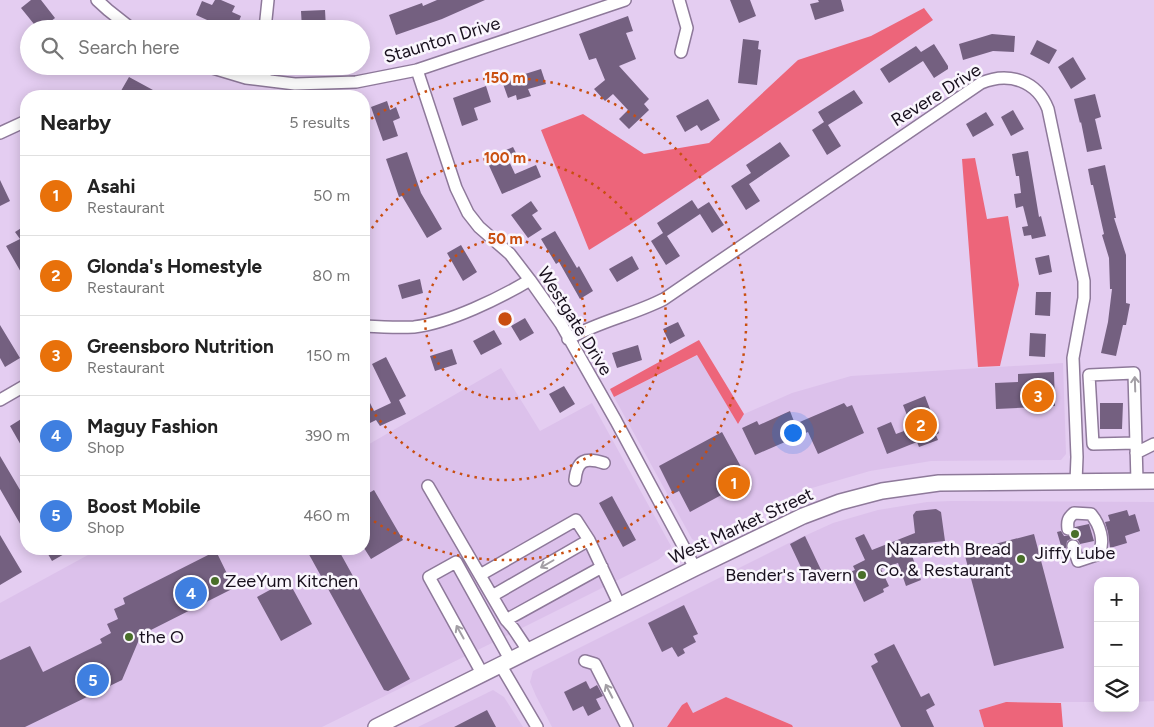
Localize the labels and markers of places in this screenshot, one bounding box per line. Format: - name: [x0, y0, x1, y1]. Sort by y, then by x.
- centre of rings: [496, 310, 514, 328]
- pin: 3: [1022, 377, 1054, 415]
- pin: 2: [905, 406, 937, 444]
- pin: 1: [718, 464, 750, 502]
- marker: Jiffy Lube: [1069, 528, 1081, 540]
- place label: Nazareth Bread Co. & Restaurant: [876, 538, 1011, 581]
- place label: Jiffy Lube: [1035, 542, 1115, 564]
- marker: Nazareth Bread Co. & Restaurant: [1015, 553, 1027, 565]
- place label: Bender's Tavern: [725, 564, 852, 586]
- marker: Bender's Tavern: [856, 569, 868, 581]
- place label: ZeeYum Kitchen: [225, 570, 358, 592]
- pin: 4: [175, 574, 207, 612]
- marker: ZeeYum Kitchen: [209, 575, 221, 587]
- place label: the O: [139, 626, 184, 648]
- marker: the O: [123, 631, 135, 643]
- pin: 5: [77, 661, 109, 699]

